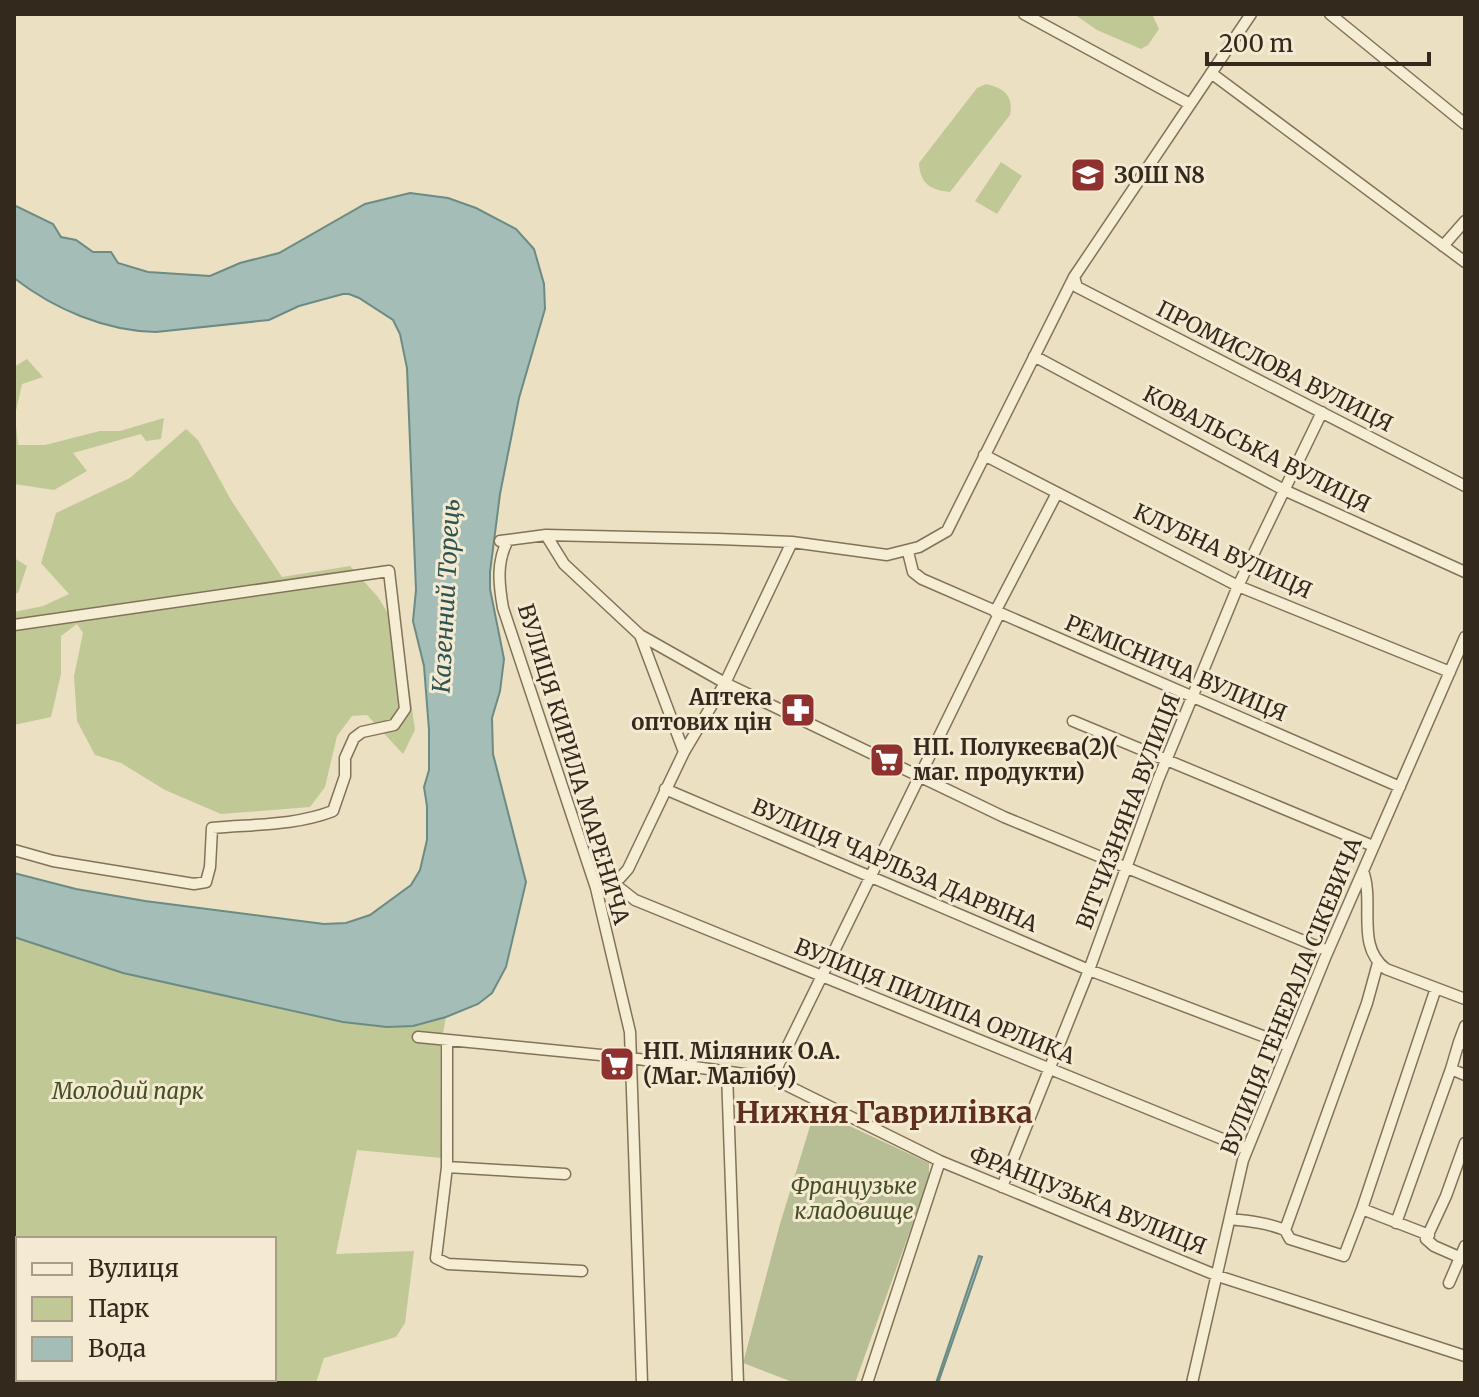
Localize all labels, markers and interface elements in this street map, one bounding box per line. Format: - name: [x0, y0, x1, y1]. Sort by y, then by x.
- scale bar: [1207, 16, 1429, 66]
- text: 200 m: [1219, 28, 1294, 59]
- school or university icon: ЗОШ N8: [1069, 156, 1107, 194]
- place label: ЗОШ N8: [1114, 161, 1205, 189]
- street label: ПРОМИСЛОВА ВУЛИЦЯ: [1152, 294, 1398, 438]
- street label: КОВАЛЬСЬКА ВУЛИЦЯ: [1139, 379, 1375, 519]
- street label: КЛУБНА ВУЛИЦЯ: [1129, 497, 1317, 605]
- water label: Казенний Торець: [425, 498, 467, 694]
- street label: ВУЛИЦЯ КИРИЛА МАРЕНИЧА: [512, 600, 636, 928]
- street label: РЕМІСНИЧА ВУЛИЦЯ: [1061, 609, 1291, 727]
- place label: Аптека оптових цін: [631, 683, 772, 736]
- street label: ВІТЧИЗНЯНА ВУЛИЦЯ: [1070, 689, 1186, 933]
- pharmacy icon: Аптека оптових цін: [779, 691, 817, 729]
- place label: НП. Полукеєва(2)( маг. продукти): [913, 733, 1119, 786]
- supermarket icon: НП. Полукеєва(2)( маг. продукти): [868, 741, 906, 779]
- street label: ВУЛИЦЯ ЧАРЛЬЗА ДАРВІНА: [748, 792, 1043, 938]
- street label: ВУЛИЦЯ ГЕНЕРАЛА СІКЕВИЧА: [1214, 833, 1368, 1159]
- street label: ВУЛИЦЯ ПИЛИПА ОРЛИКА: [791, 932, 1080, 1070]
- place label: НП. Міляник О.А. (Маг. Малібу): [643, 1037, 841, 1090]
- supermarket icon: НП. Міляник О.А. (Маг. Малібу): [598, 1045, 636, 1083]
- park label: Молодий парк: [51, 1077, 204, 1105]
- district label: Нижня Гаврилівка: [735, 1093, 1033, 1131]
- street label: ФРАНЦУЗЬКА ВУЛИЦЯ: [965, 1140, 1211, 1260]
- park label: Французьке кладовище: [791, 1172, 917, 1225]
- legend: [16, 1237, 276, 1381]
- text: Вулиця: [88, 1253, 179, 1284]
- text: Парк: [88, 1293, 149, 1324]
- text: Вода: [88, 1333, 146, 1364]

